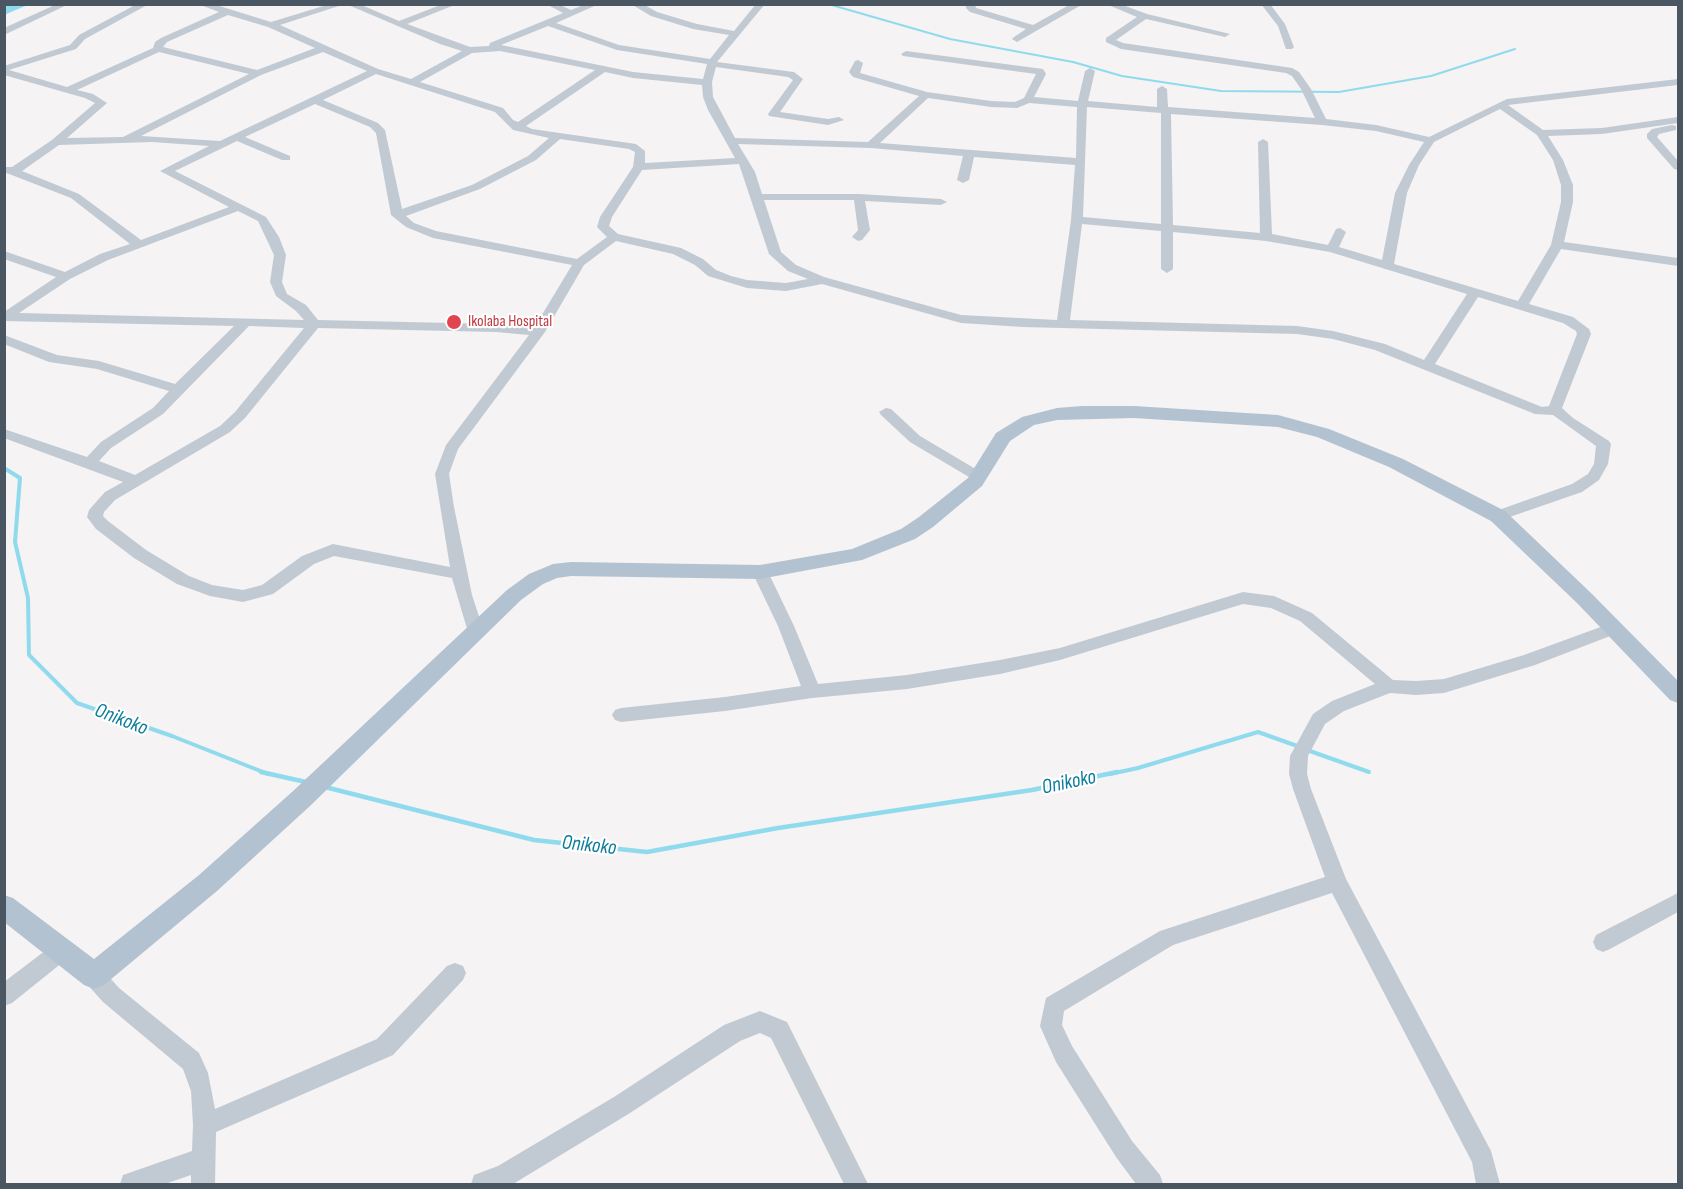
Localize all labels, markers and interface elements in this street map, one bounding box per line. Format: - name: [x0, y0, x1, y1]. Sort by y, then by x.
- place label: Ikolaba Hospital: [468, 312, 552, 332]
- marker: Ikolaba Hospital: [445, 313, 463, 331]
- water label: Onikoko: [91, 698, 151, 742]
- water label: Onikoko: [1040, 765, 1098, 801]
- water label: Onikoko: [560, 831, 618, 861]

